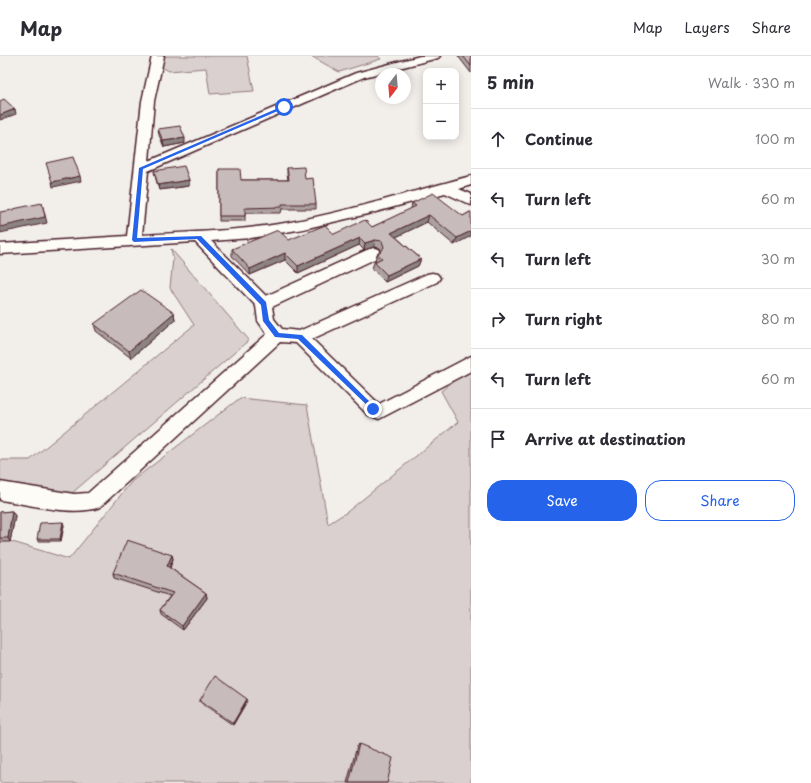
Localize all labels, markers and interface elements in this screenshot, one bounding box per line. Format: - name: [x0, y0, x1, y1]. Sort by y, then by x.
- text: Map: [20, 14, 62, 42]
- text: Map: [633, 17, 663, 38]
- text: Layers: [685, 17, 730, 38]
- text: Share: [752, 17, 791, 38]
- north arrow: [375, 68, 411, 104]
- map controls: [423, 68, 459, 140]
- button: +: [423, 68, 459, 104]
- text: 5 min: [487, 69, 534, 95]
- text: Walk · 330 m: [708, 73, 795, 92]
- route start: [275, 98, 293, 116]
- button: −: [423, 104, 459, 140]
- text: Continue: [525, 127, 593, 150]
- icon: ahead: [487, 128, 509, 150]
- text: 100 m: [755, 129, 795, 148]
- text: Turn left: [525, 187, 591, 210]
- icon: left: [487, 188, 509, 210]
- text: 60 m: [761, 189, 795, 208]
- text: Turn left: [525, 247, 591, 270]
- icon: left: [487, 248, 509, 270]
- text: 30 m: [761, 249, 795, 268]
- text: Turn right: [525, 307, 602, 330]
- icon: right: [487, 308, 509, 330]
- text: 80 m: [761, 309, 795, 328]
- text: Turn left: [525, 367, 591, 390]
- icon: left: [487, 368, 509, 390]
- text: 60 m: [761, 369, 795, 388]
- route end: [364, 400, 382, 418]
- text: Arrive at destination: [525, 427, 686, 450]
- icon: arrive: [487, 428, 509, 450]
- button: Save: [487, 480, 637, 521]
- button: Share: [645, 480, 795, 521]

